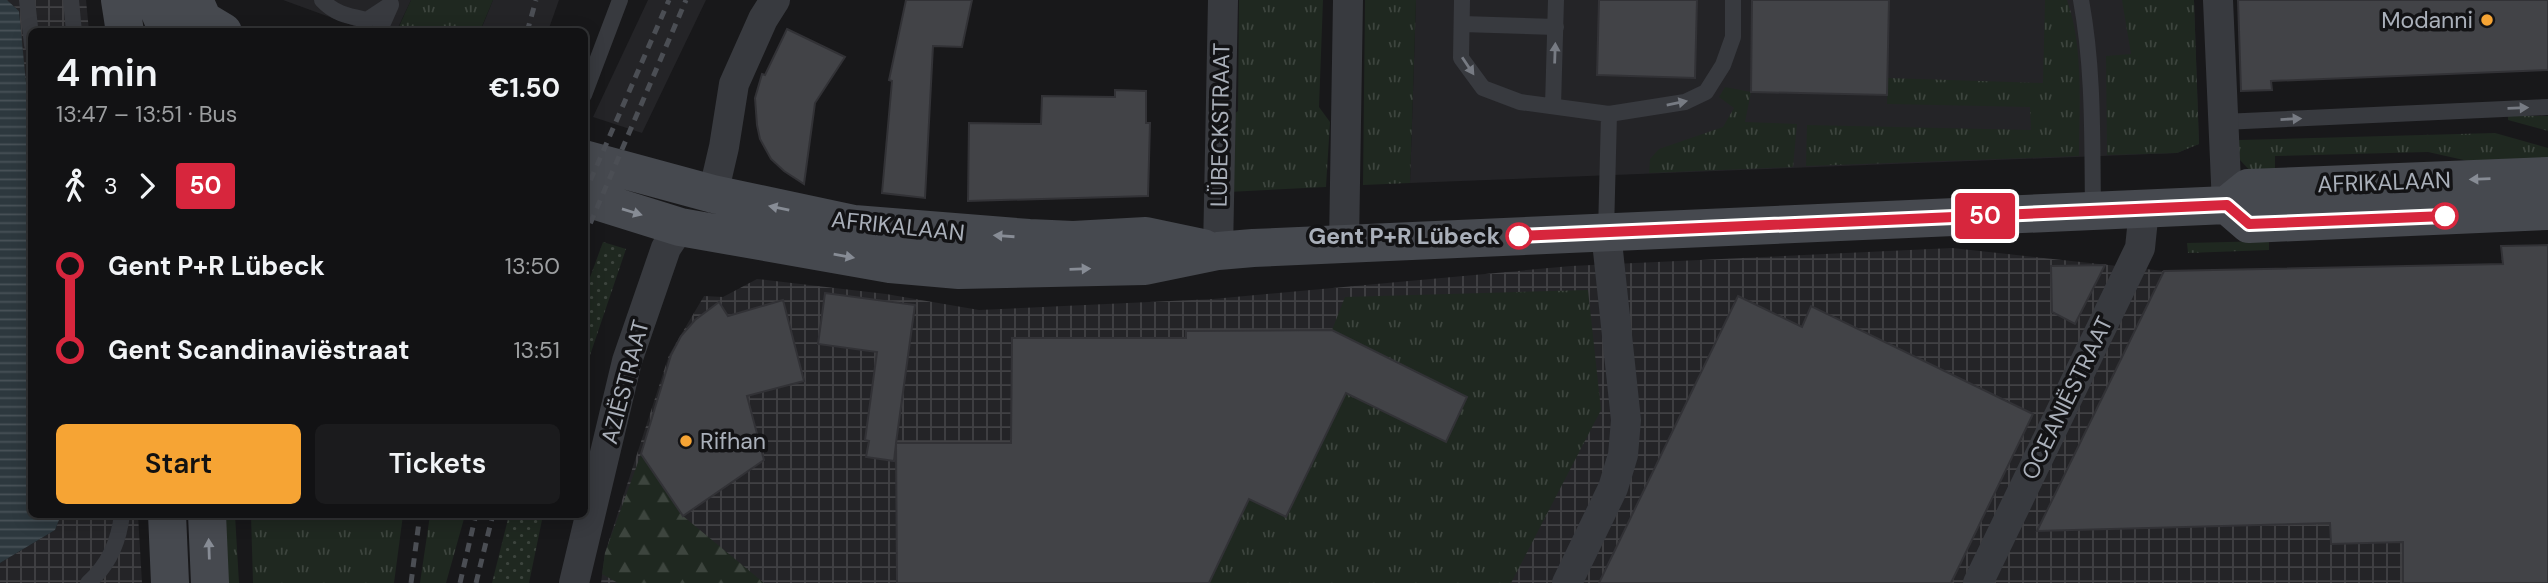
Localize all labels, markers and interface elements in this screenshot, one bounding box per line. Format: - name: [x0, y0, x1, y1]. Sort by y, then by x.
- place label: Modanni: [2381, 5, 2473, 35]
- marker: Modanni: [2479, 12, 2495, 28]
- street label: LÜBECKSTRAAT: [1204, 42, 1236, 207]
- one-way arrow: [1549, 42, 1560, 64]
- text: 4 min: [56, 48, 158, 98]
- one-way arrow: [1461, 56, 1474, 76]
- text: €1.50: [489, 71, 560, 105]
- one-way arrow: [1666, 97, 1688, 108]
- text: 13:47 – 13:51 · Bus: [56, 99, 237, 129]
- one-way arrow: [2507, 102, 2529, 113]
- one-way arrow: [2280, 113, 2302, 124]
- street label: AFRIKALAAN: [2317, 165, 2451, 199]
- icon: walk: [56, 167, 94, 205]
- icon: forward: [128, 167, 166, 205]
- text: 50: [190, 170, 221, 201]
- text: 3: [104, 171, 118, 201]
- one-way arrow: [2469, 173, 2491, 184]
- line badge: 50: [1954, 193, 2016, 239]
- text: 50: [1969, 200, 2001, 231]
- one-way arrow: [768, 203, 790, 214]
- unlabelled marker: [2432, 203, 2458, 229]
- street label: AFRIKALAAN: [830, 204, 966, 248]
- one-way arrow: [622, 207, 643, 218]
- place label: Gent P+R Lübeck: [1308, 221, 1500, 251]
- marker: Gent P+R Lübeck: [1506, 223, 1532, 249]
- one-way arrow: [993, 230, 1015, 241]
- text: Gent P+R Lübeck: [108, 249, 325, 283]
- text: 13:50: [505, 251, 560, 281]
- one-way arrow: [833, 251, 855, 262]
- one-way arrow: [1069, 263, 1091, 274]
- street label: OCEANIËSTRAAT: [2015, 311, 2120, 485]
- street label: AZIËSTRAAT: [594, 317, 656, 447]
- text: Gent Scandinaviëstraat: [108, 333, 409, 367]
- text: 13:51: [513, 335, 560, 365]
- button: Start: [56, 424, 301, 504]
- button: Tickets: [315, 424, 560, 504]
- place label: Rifhan: [700, 426, 766, 456]
- marker: Rifhan: [678, 433, 694, 449]
- one-way arrow: [203, 538, 214, 560]

